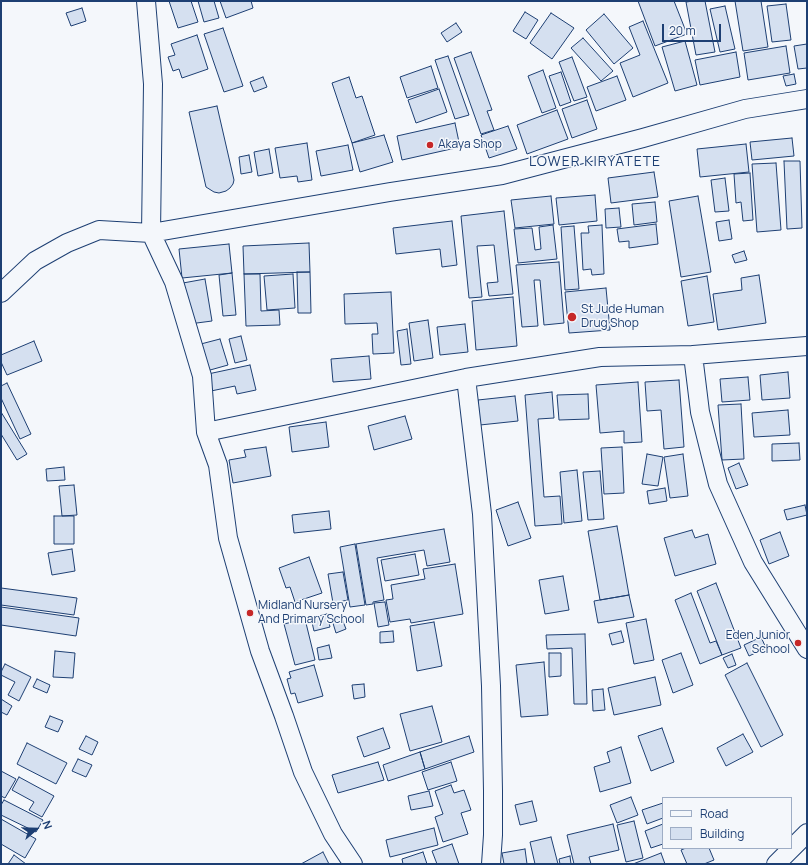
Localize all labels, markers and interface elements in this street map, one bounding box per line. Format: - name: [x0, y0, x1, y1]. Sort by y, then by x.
- scale bar: [664, 16, 723, 42]
- text: 20 m: [669, 22, 696, 39]
- place label: Akaya Shop: [438, 138, 502, 152]
- marker: Akaya Shop: [425, 140, 435, 150]
- district label: LOWER KIRYATETE: [529, 154, 661, 170]
- place label: St Jude Human Drug Shop: [581, 303, 664, 331]
- marker: St Jude Human Drug Shop: [566, 311, 578, 323]
- place label: Midland Nursery And Primary School: [258, 599, 365, 627]
- marker: Midland Nursery And Primary School: [245, 608, 255, 618]
- place label: Eden Junior School: [726, 629, 790, 657]
- marker: Eden Junior School: [793, 638, 803, 648]
- legend: [662, 797, 792, 849]
- text: Road: [700, 805, 728, 822]
- north arrow: [16, 809, 56, 849]
- text: N: [39, 818, 56, 831]
- text: Building: [700, 825, 744, 842]

